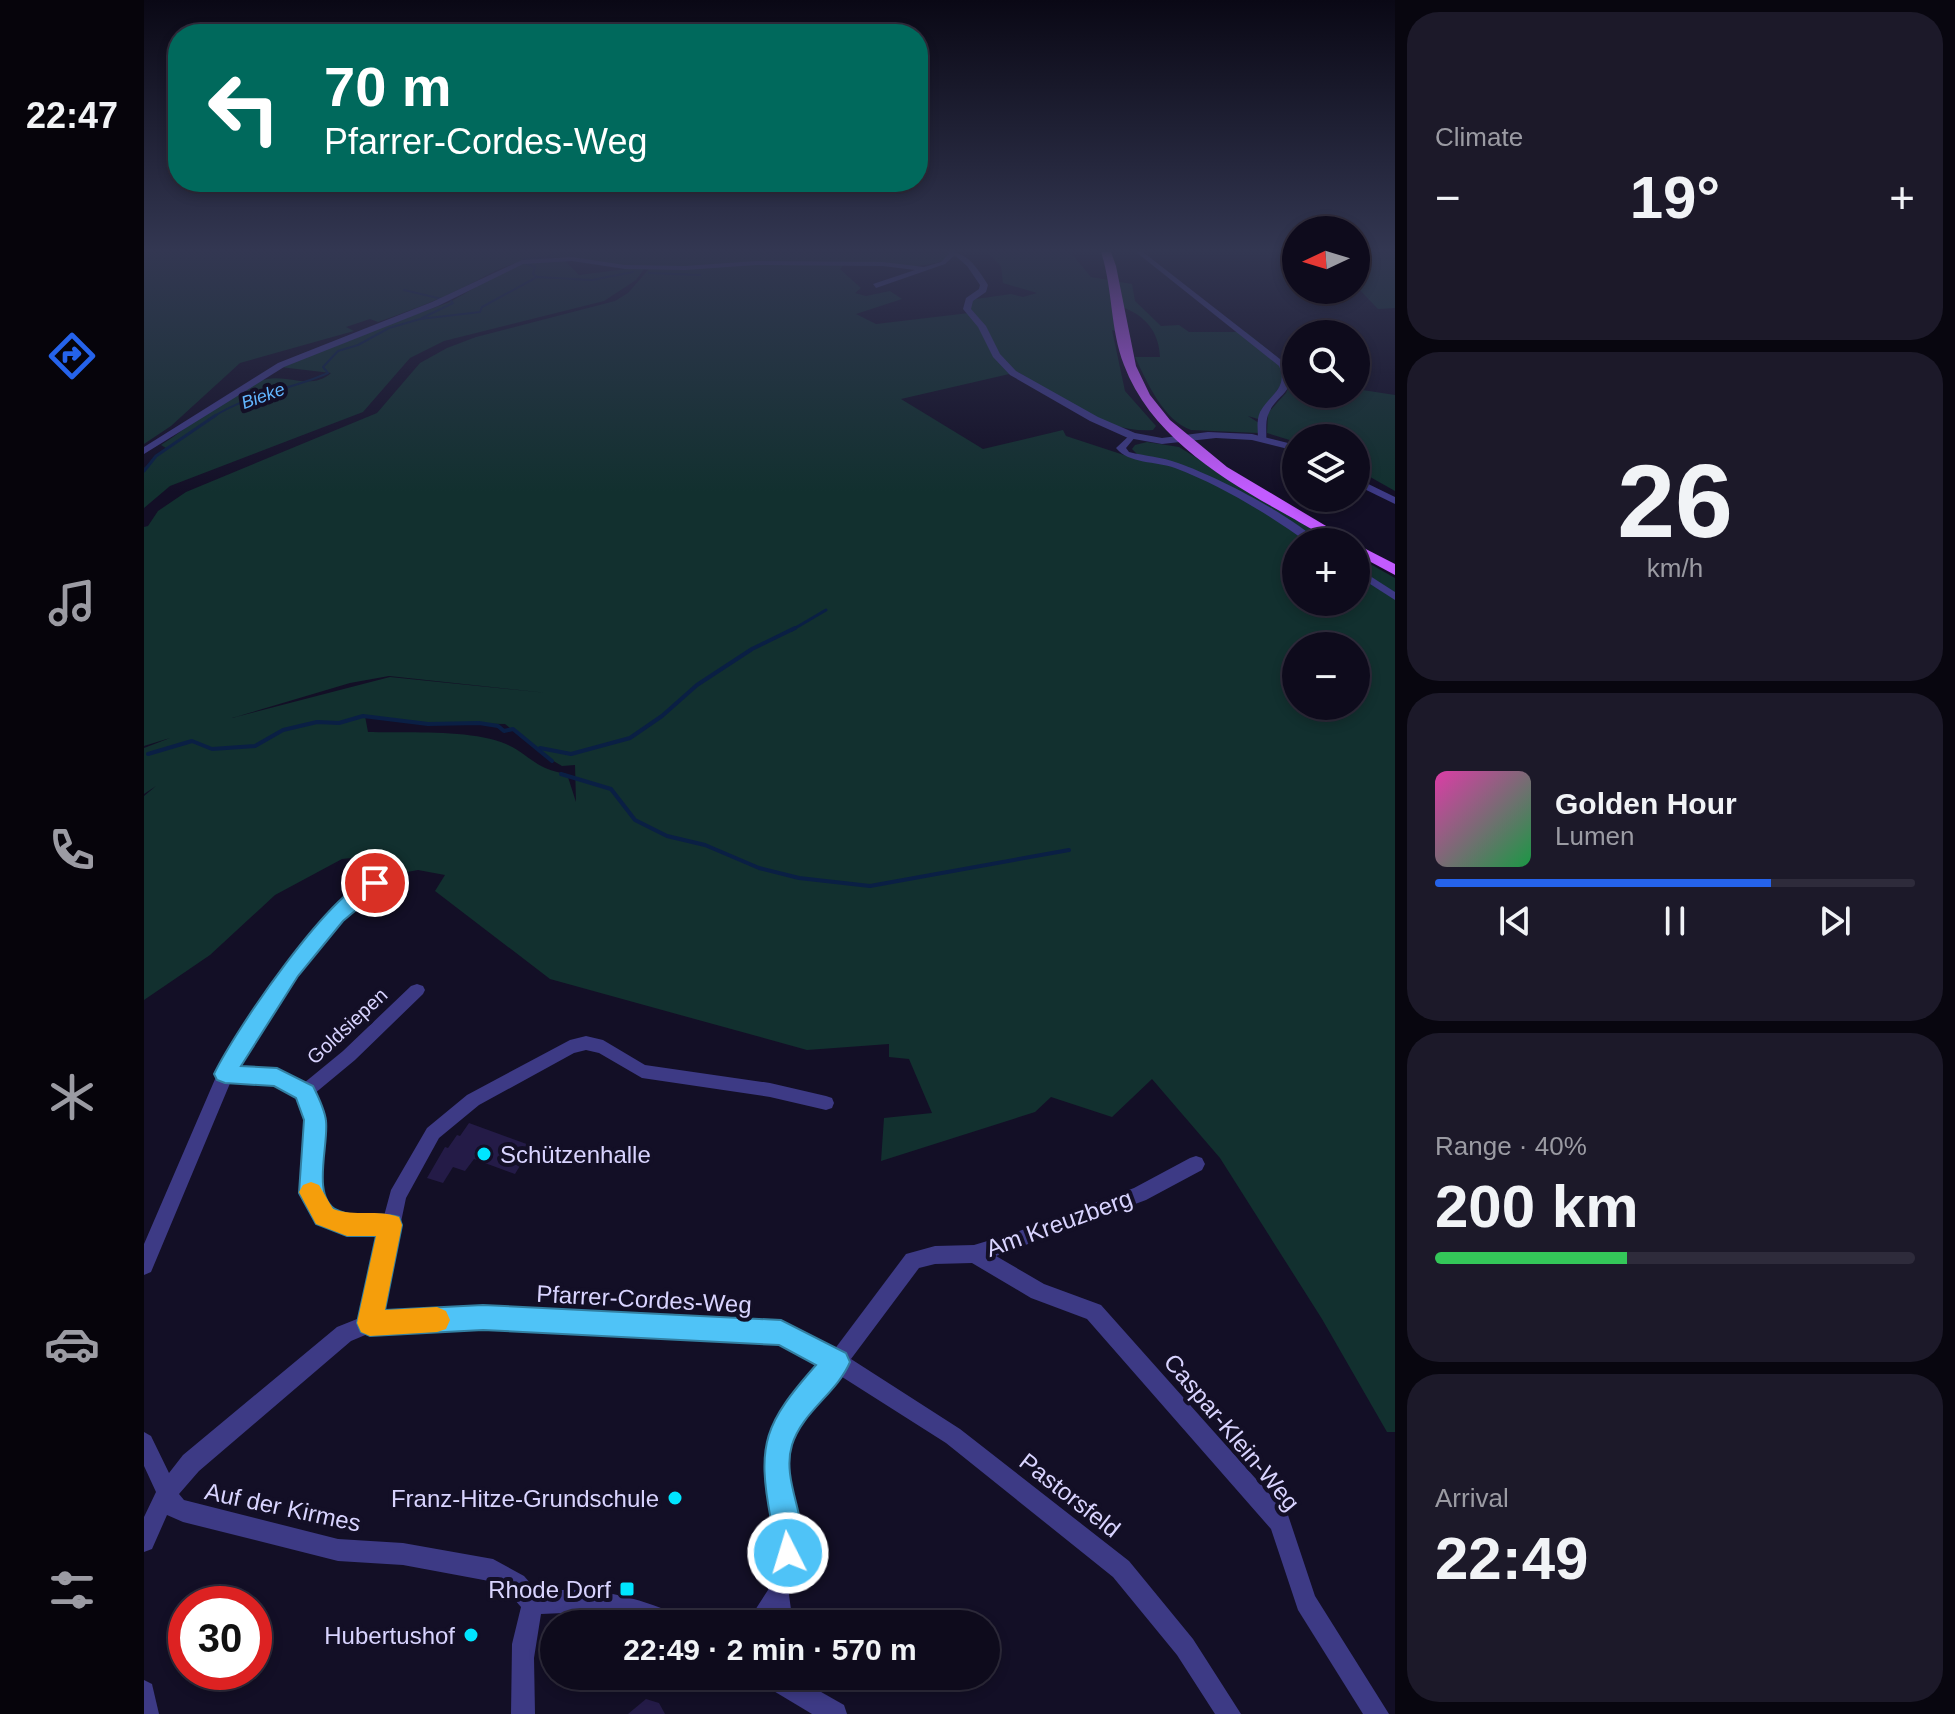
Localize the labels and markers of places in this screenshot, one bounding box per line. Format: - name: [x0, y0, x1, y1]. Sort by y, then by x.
- pin: [341, 849, 409, 917]
- place label: Schützenhalle: [500, 1141, 651, 1168]
- marker: Schützenhalle: [475, 1145, 493, 1163]
- place label: Franz-Hitze-Grundschule: [391, 1485, 659, 1512]
- marker: Franz-Hitze-Grundschule: [666, 1489, 684, 1507]
- place label: Rhode Dorf: [488, 1576, 611, 1603]
- marker: Rhode Dorf: [618, 1580, 636, 1598]
- place label: Hubertushof: [324, 1622, 455, 1649]
- marker: Hubertushof: [462, 1626, 480, 1644]

